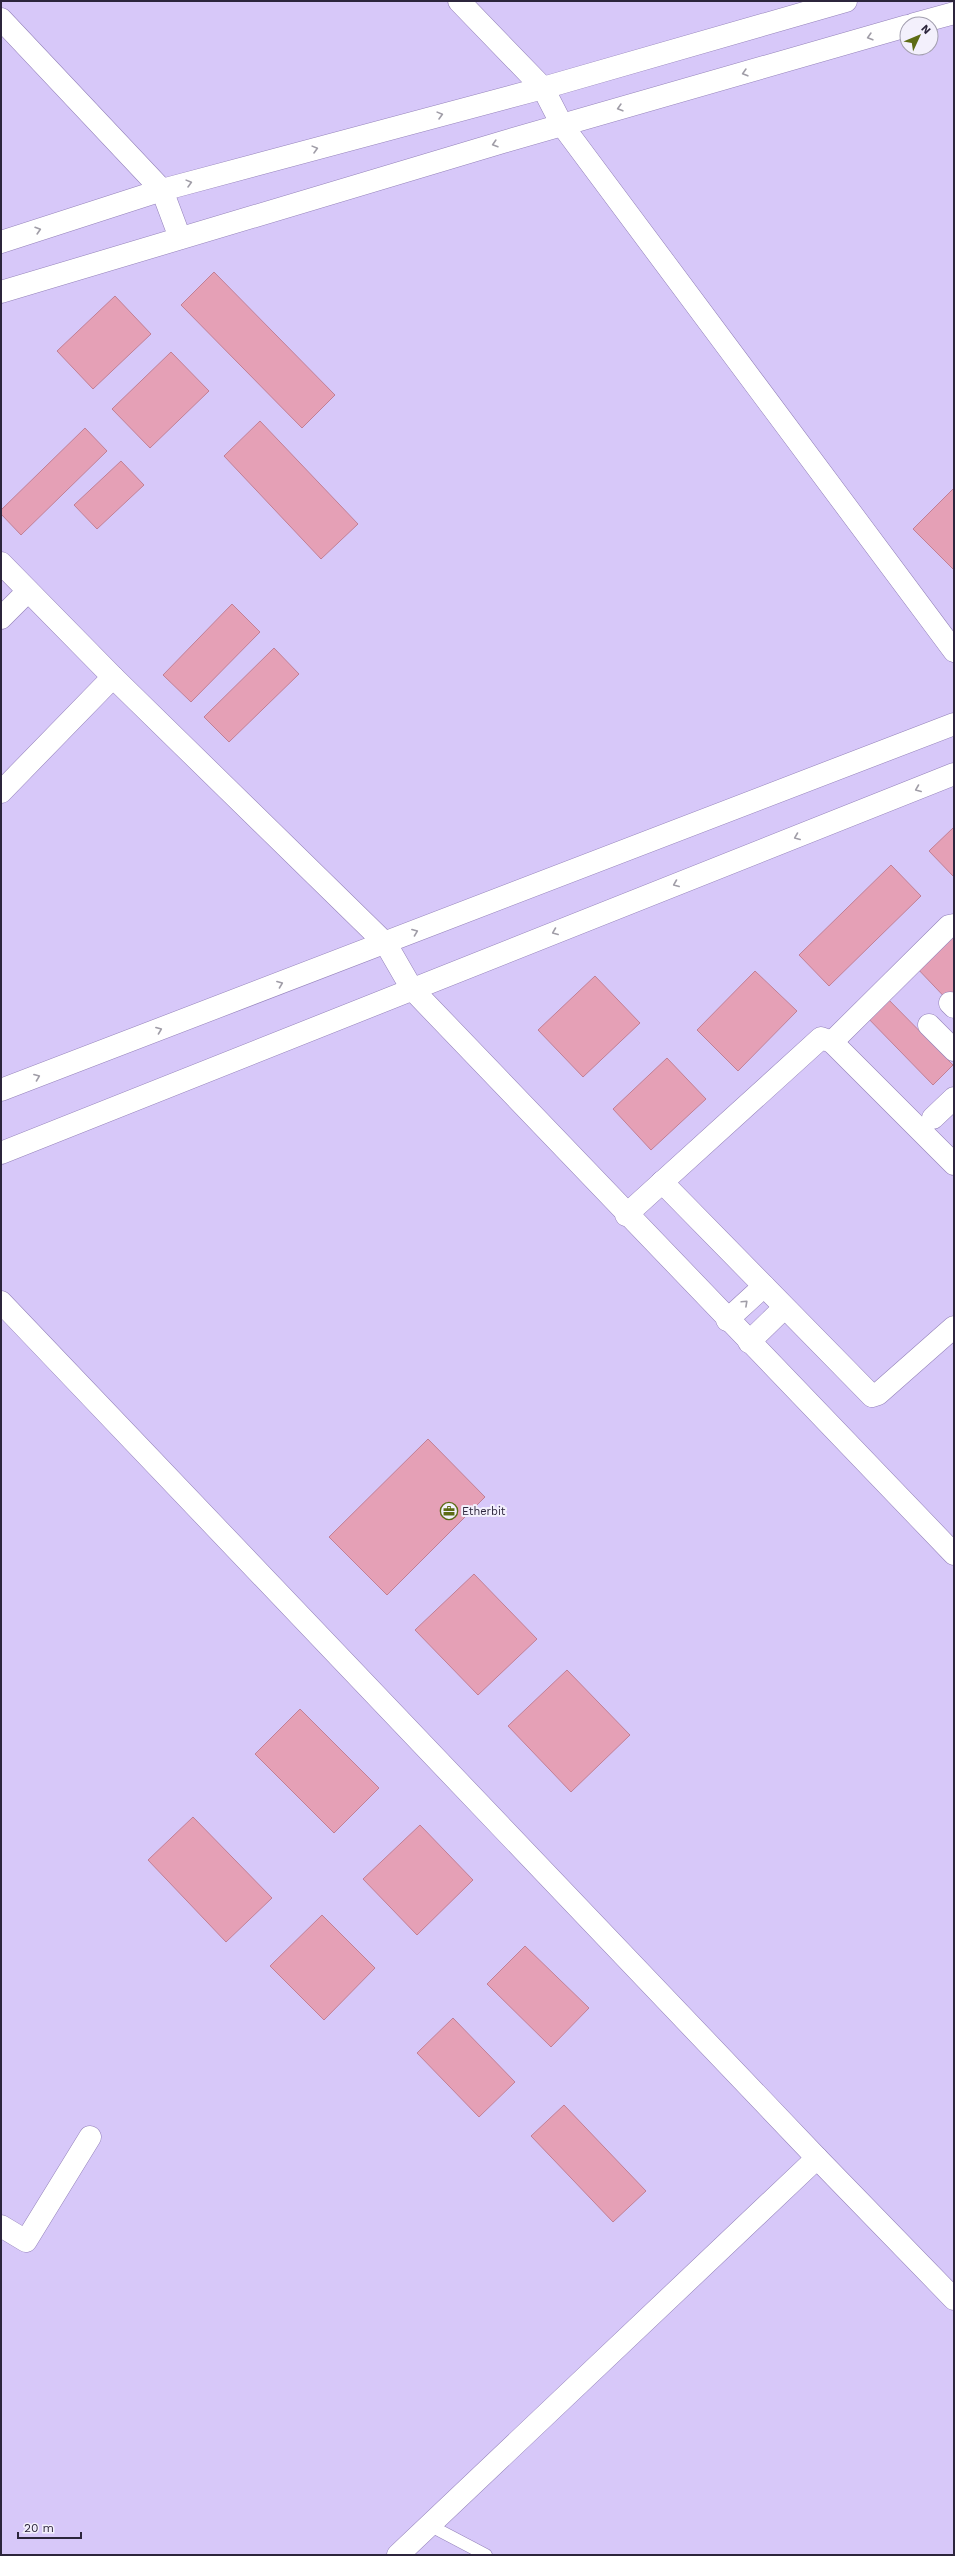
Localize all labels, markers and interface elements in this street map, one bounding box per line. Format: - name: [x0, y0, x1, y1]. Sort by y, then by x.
- north arrow: [899, 16, 939, 56]
- text: N: [918, 22, 933, 37]
- one-way arrow: [866, 32, 873, 41]
- one-way arrow: [741, 68, 748, 76]
- one-way arrow: [616, 103, 623, 112]
- one-way arrow: [436, 111, 443, 120]
- one-way arrow: [491, 139, 498, 148]
- one-way arrow: [311, 145, 318, 154]
- one-way arrow: [185, 179, 192, 188]
- one-way arrow: [35, 226, 42, 235]
- one-way arrow: [914, 784, 921, 792]
- one-way arrow: [793, 832, 800, 840]
- one-way arrow: [672, 880, 679, 888]
- one-way arrow: [552, 928, 559, 936]
- one-way arrow: [411, 929, 418, 937]
- one-way arrow: [277, 980, 284, 988]
- one-way arrow: [155, 1027, 162, 1035]
- one-way arrow: [34, 1073, 41, 1081]
- one-way arrow: [741, 1301, 748, 1308]
- office icon: Etherbit: [439, 1501, 459, 1521]
- place label: Etherbit: [462, 1505, 506, 1518]
- scale bar: [18, 2514, 81, 2540]
- text: 20 m: [24, 2521, 54, 2535]

